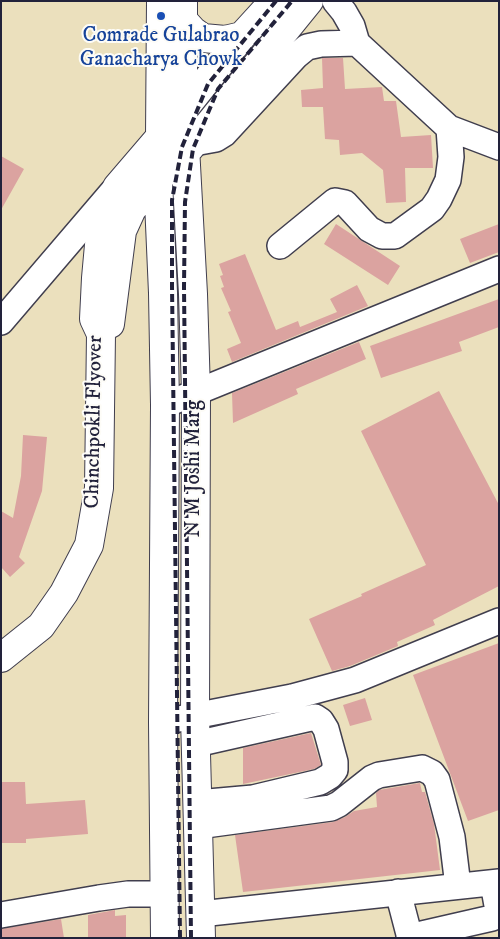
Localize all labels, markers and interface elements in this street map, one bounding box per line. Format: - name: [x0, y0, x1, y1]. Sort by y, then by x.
- marker: Comrade Gulabrao Ganacharya Chowk: [155, 10, 167, 22]
- place label: Comrade Gulabrao Ganacharya Chowk: [80, 24, 242, 74]
- street label: Chinchpokli Flyover: [81, 335, 109, 509]
- street label: N M Joshi Marg: [182, 400, 208, 538]

